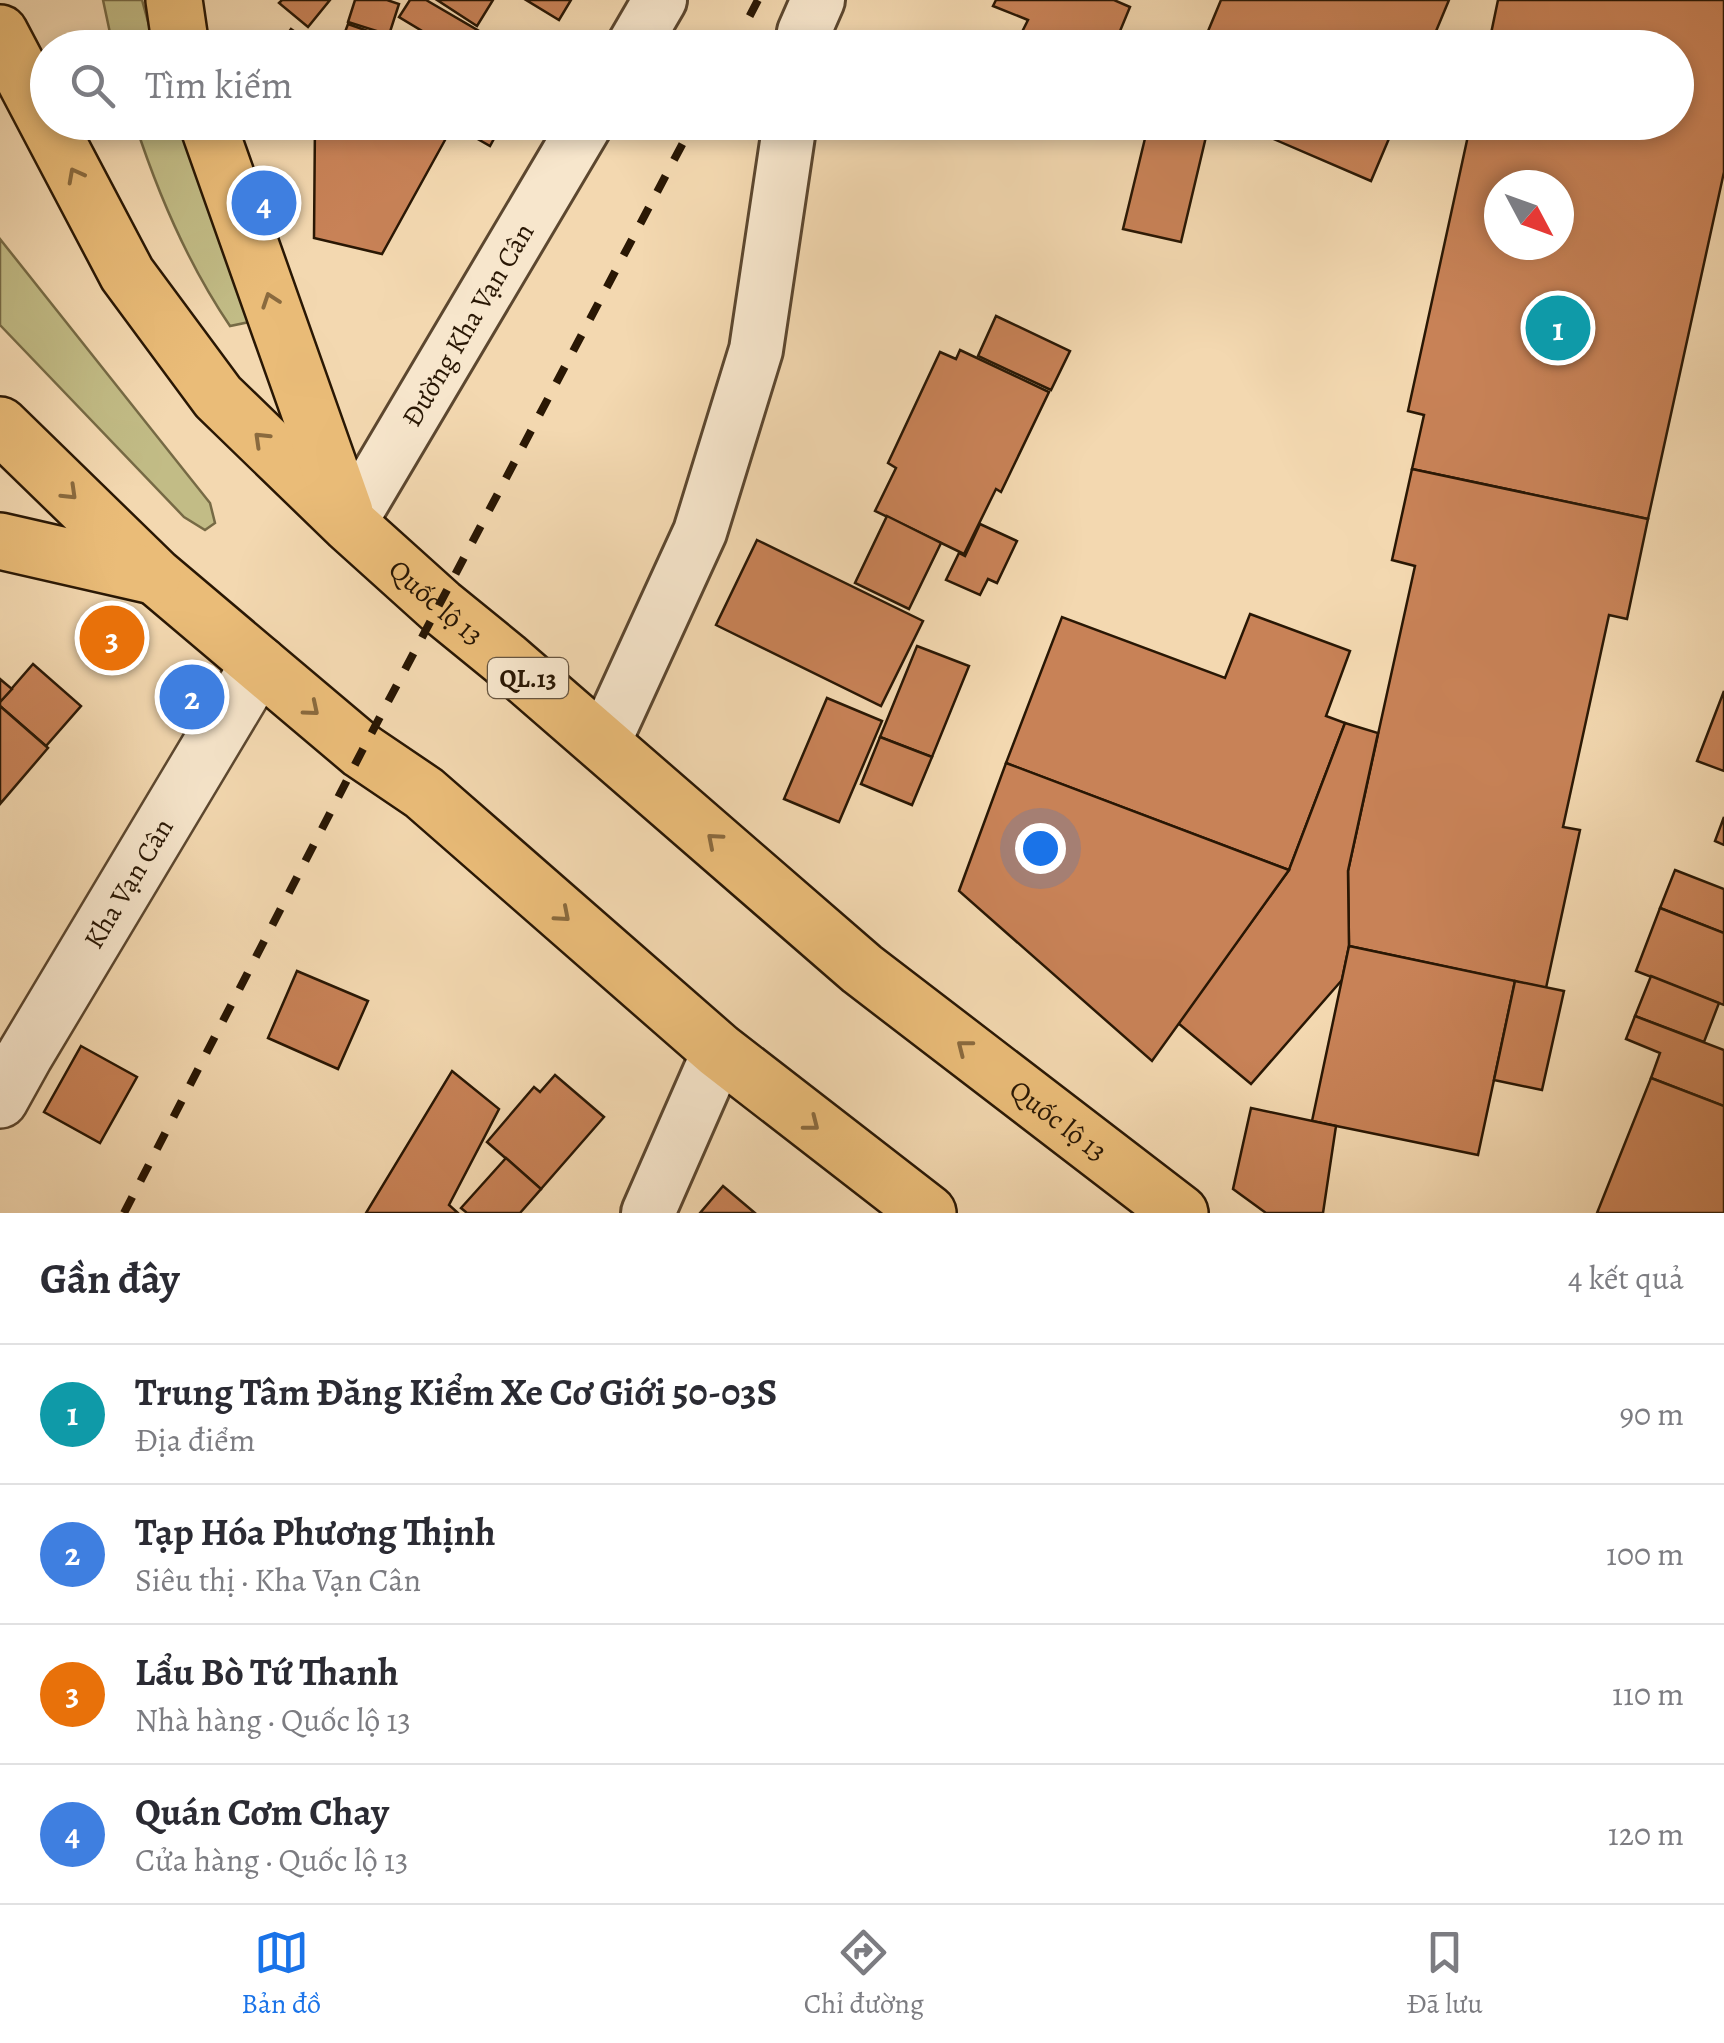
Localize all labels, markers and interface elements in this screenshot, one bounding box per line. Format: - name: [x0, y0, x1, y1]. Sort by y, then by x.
- search box: [30, 30, 1694, 140]
- icon: search: [65, 58, 120, 113]
- text: Tìm kiếm: [145, 59, 293, 111]
- pin: 4: [232, 166, 296, 240]
- one-way arrow: [68, 168, 87, 186]
- north arrow: [1484, 170, 1574, 260]
- street label: Đường Kha Vạn Cân: [393, 216, 543, 434]
- pin: 1: [1526, 290, 1590, 366]
- one-way arrow: [261, 293, 282, 310]
- one-way arrow: [255, 433, 273, 451]
- one-way arrow: [58, 481, 76, 499]
- street label: Quốc lộ 13: [380, 551, 491, 654]
- pin: 3: [80, 600, 144, 676]
- road number: QL.13: [488, 658, 568, 698]
- pin: 2: [160, 660, 224, 734]
- one-way arrow: [301, 697, 319, 715]
- street label: Kha Vạn Cân: [75, 811, 183, 956]
- your location: [1015, 823, 1066, 874]
- one-way arrow: [707, 834, 726, 852]
- one-way arrow: [551, 904, 570, 922]
- one-way arrow: [957, 1041, 975, 1059]
- street label: Quốc lộ 13: [1001, 1071, 1115, 1170]
- one-way arrow: [801, 1112, 819, 1129]
- text: Gần đây: [40, 1250, 180, 1307]
- text: 4 kết quả: [1568, 1256, 1684, 1300]
- text: Trung Tâm Đăng Kiểm Xe Cơ Giới 50-03S: [135, 1366, 777, 1418]
- text: 1: [67, 1392, 78, 1436]
- text: 90 m: [1619, 1392, 1684, 1436]
- text: Địa điểm: [135, 1418, 255, 1462]
- text: Tạp Hóa Phương Thịnh: [135, 1506, 496, 1558]
- text: 2: [65, 1532, 80, 1576]
- text: 100 m: [1606, 1532, 1684, 1576]
- text: Siêu thị · Kha Vạn Cân: [135, 1558, 421, 1602]
- text: Lẩu Bò Tứ Thanh: [135, 1646, 399, 1698]
- text: 3: [66, 1672, 79, 1716]
- text: 110 m: [1612, 1672, 1684, 1716]
- text: Nhà hàng · Quốc lộ 13: [135, 1698, 411, 1742]
- text: Quán Cơm Chay: [135, 1786, 389, 1838]
- text: 4: [65, 1812, 80, 1856]
- text: 120 m: [1608, 1812, 1684, 1856]
- text: Cửa hàng · Quốc lộ 13: [135, 1838, 408, 1882]
- tab: Bản đồ: [241, 1925, 321, 2023]
- tab: Chỉ đường: [804, 1925, 924, 2023]
- tab: Đã lưu: [1407, 1925, 1483, 2023]

